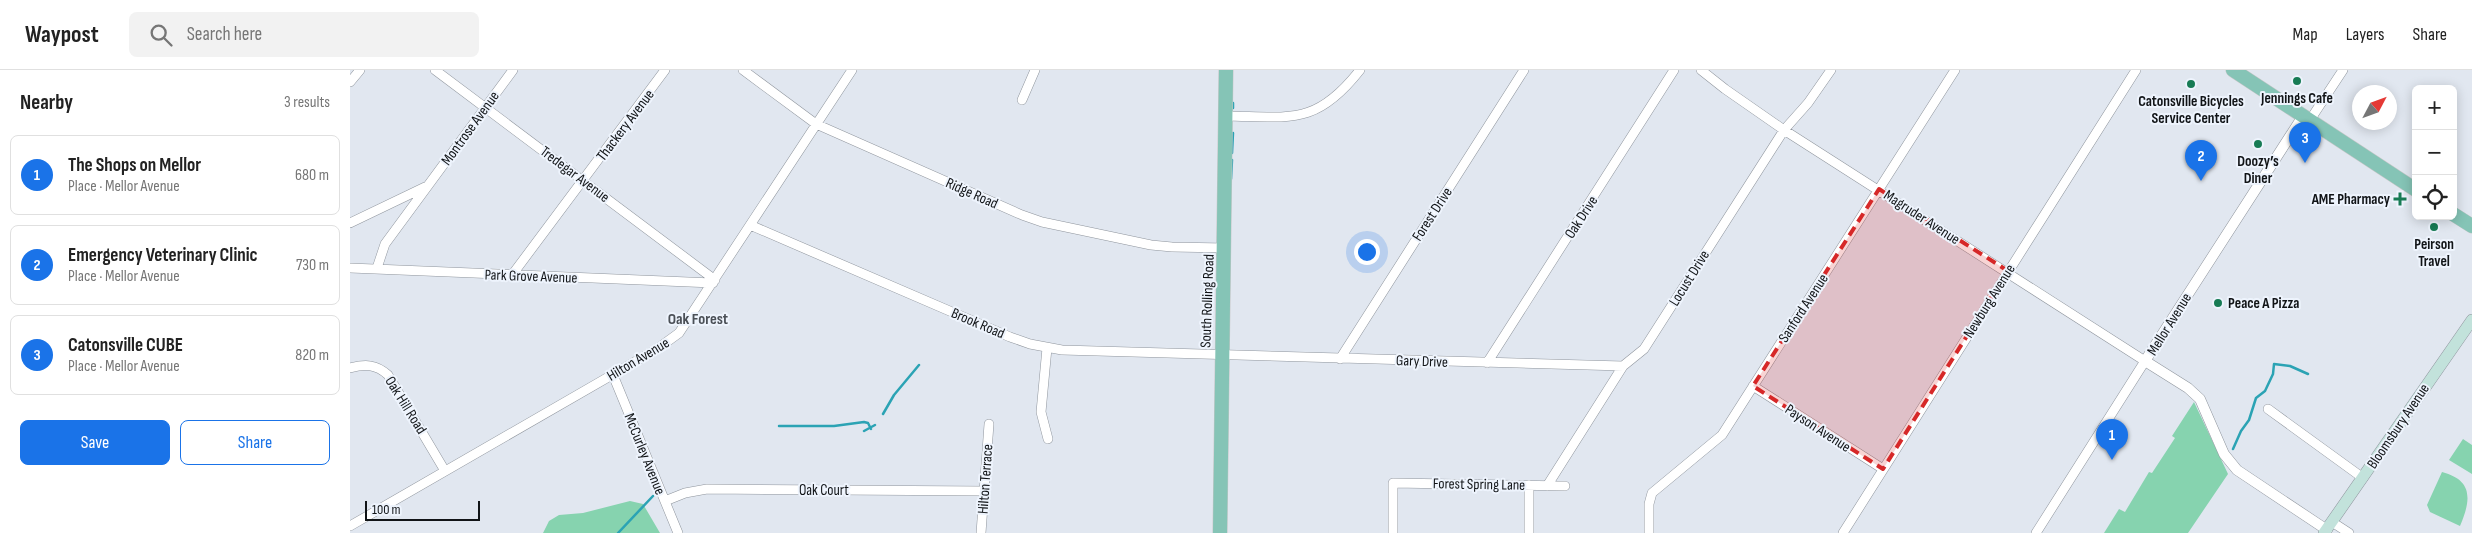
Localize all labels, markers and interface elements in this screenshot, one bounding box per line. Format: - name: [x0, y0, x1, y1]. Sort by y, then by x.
- search box: [129, 12, 479, 57]
- text: Waypost: [25, 20, 99, 49]
- icon: search: [147, 21, 175, 49]
- text: Search here: [187, 23, 262, 46]
- text: Map: [2293, 24, 2318, 45]
- text: Layers: [2346, 24, 2385, 45]
- text: Share: [2413, 24, 2447, 45]
- marker: Jennings Cafe: [2291, 75, 2303, 87]
- marker: Catonsville Bicycles Service Center: [2185, 78, 2197, 90]
- north arrow: [2352, 85, 2397, 130]
- map controls: [2412, 85, 2457, 220]
- button: +: [2412, 85, 2457, 130]
- street label: Thackery Avenue: [592, 86, 659, 165]
- street label: Montrose Avenue: [437, 88, 504, 169]
- place label: Jennings Cafe: [2260, 89, 2333, 108]
- text: Nearby: [20, 90, 73, 115]
- place label: Catonsville Bicycles Service Center: [2138, 92, 2244, 128]
- text: 3 results: [284, 93, 330, 112]
- pin: 3: [2289, 122, 2321, 163]
- button: −: [2412, 130, 2457, 175]
- marker: Doozy’s Diner: [2252, 138, 2264, 150]
- pin: 2: [2185, 140, 2217, 181]
- street label: Tredegar Avenue: [536, 142, 613, 207]
- place label: Doozy’s Diner: [2237, 152, 2279, 188]
- text: The Shops on Mellor: [68, 154, 201, 177]
- text: 1: [34, 166, 40, 185]
- text: 680 m: [295, 166, 329, 185]
- street label: Ridge Road: [943, 174, 1001, 213]
- button: locate: [2412, 175, 2457, 220]
- text: Place · Mellor Avenue: [68, 177, 180, 196]
- street label: Forest Drive: [1408, 184, 1457, 245]
- street label: Magruder Avenue: [1880, 186, 1963, 249]
- place label: AME Pharmacy: [2311, 190, 2391, 209]
- street label: Oak Drive: [1561, 192, 1602, 242]
- marker: AME Pharmacy: [2394, 193, 2406, 205]
- marker: Peirson Travel: [2428, 221, 2440, 233]
- place label: Peirson Travel: [2414, 235, 2454, 271]
- your location: [1354, 239, 1380, 265]
- text: Emergency Veterinary Clinic: [68, 244, 258, 267]
- street label: Locust Drive: [1665, 247, 1714, 310]
- street label: South Rolling Road: [1196, 254, 1219, 348]
- text: 2: [33, 256, 41, 275]
- text: 730 m: [296, 256, 329, 275]
- street label: Newburg Avenue: [1959, 261, 2020, 342]
- street label: Park Grove Avenue: [484, 265, 578, 288]
- text: Place · Mellor Avenue: [68, 267, 180, 286]
- street label: Sanford Avenue: [1774, 270, 1833, 346]
- street label: Mellor Avenue: [2143, 289, 2196, 359]
- place label: Peace A Pizza: [2228, 294, 2299, 313]
- marker: Peace A Pizza: [2212, 297, 2224, 309]
- street label: Brook Road: [948, 304, 1007, 343]
- district label: Oak Forest: [668, 310, 728, 329]
- street label: Hilton Avenue: [604, 333, 673, 385]
- text: Catonsville CUBE: [68, 334, 183, 357]
- text: 3: [33, 346, 41, 365]
- text: 820 m: [295, 346, 329, 365]
- street label: Gary Drive: [1396, 351, 1448, 372]
- text: Place · Mellor Avenue: [68, 357, 180, 376]
- street label: Oak Hill Road: [380, 373, 431, 438]
- street label: Bloomsbury Avenue: [2363, 380, 2434, 473]
- street label: Payson Avenue: [1781, 400, 1854, 457]
- street label: McCurley Avenue: [620, 411, 670, 498]
- pin: 1: [2096, 419, 2128, 460]
- button: Save: [20, 420, 170, 465]
- button: Share: [180, 420, 330, 465]
- street label: Hilton Terrace: [974, 443, 997, 515]
- street label: Forest Spring Lane: [1433, 474, 1525, 495]
- street label: Oak Court: [799, 481, 849, 500]
- scale bar: [365, 498, 480, 521]
- text: 100 m: [372, 501, 401, 518]

